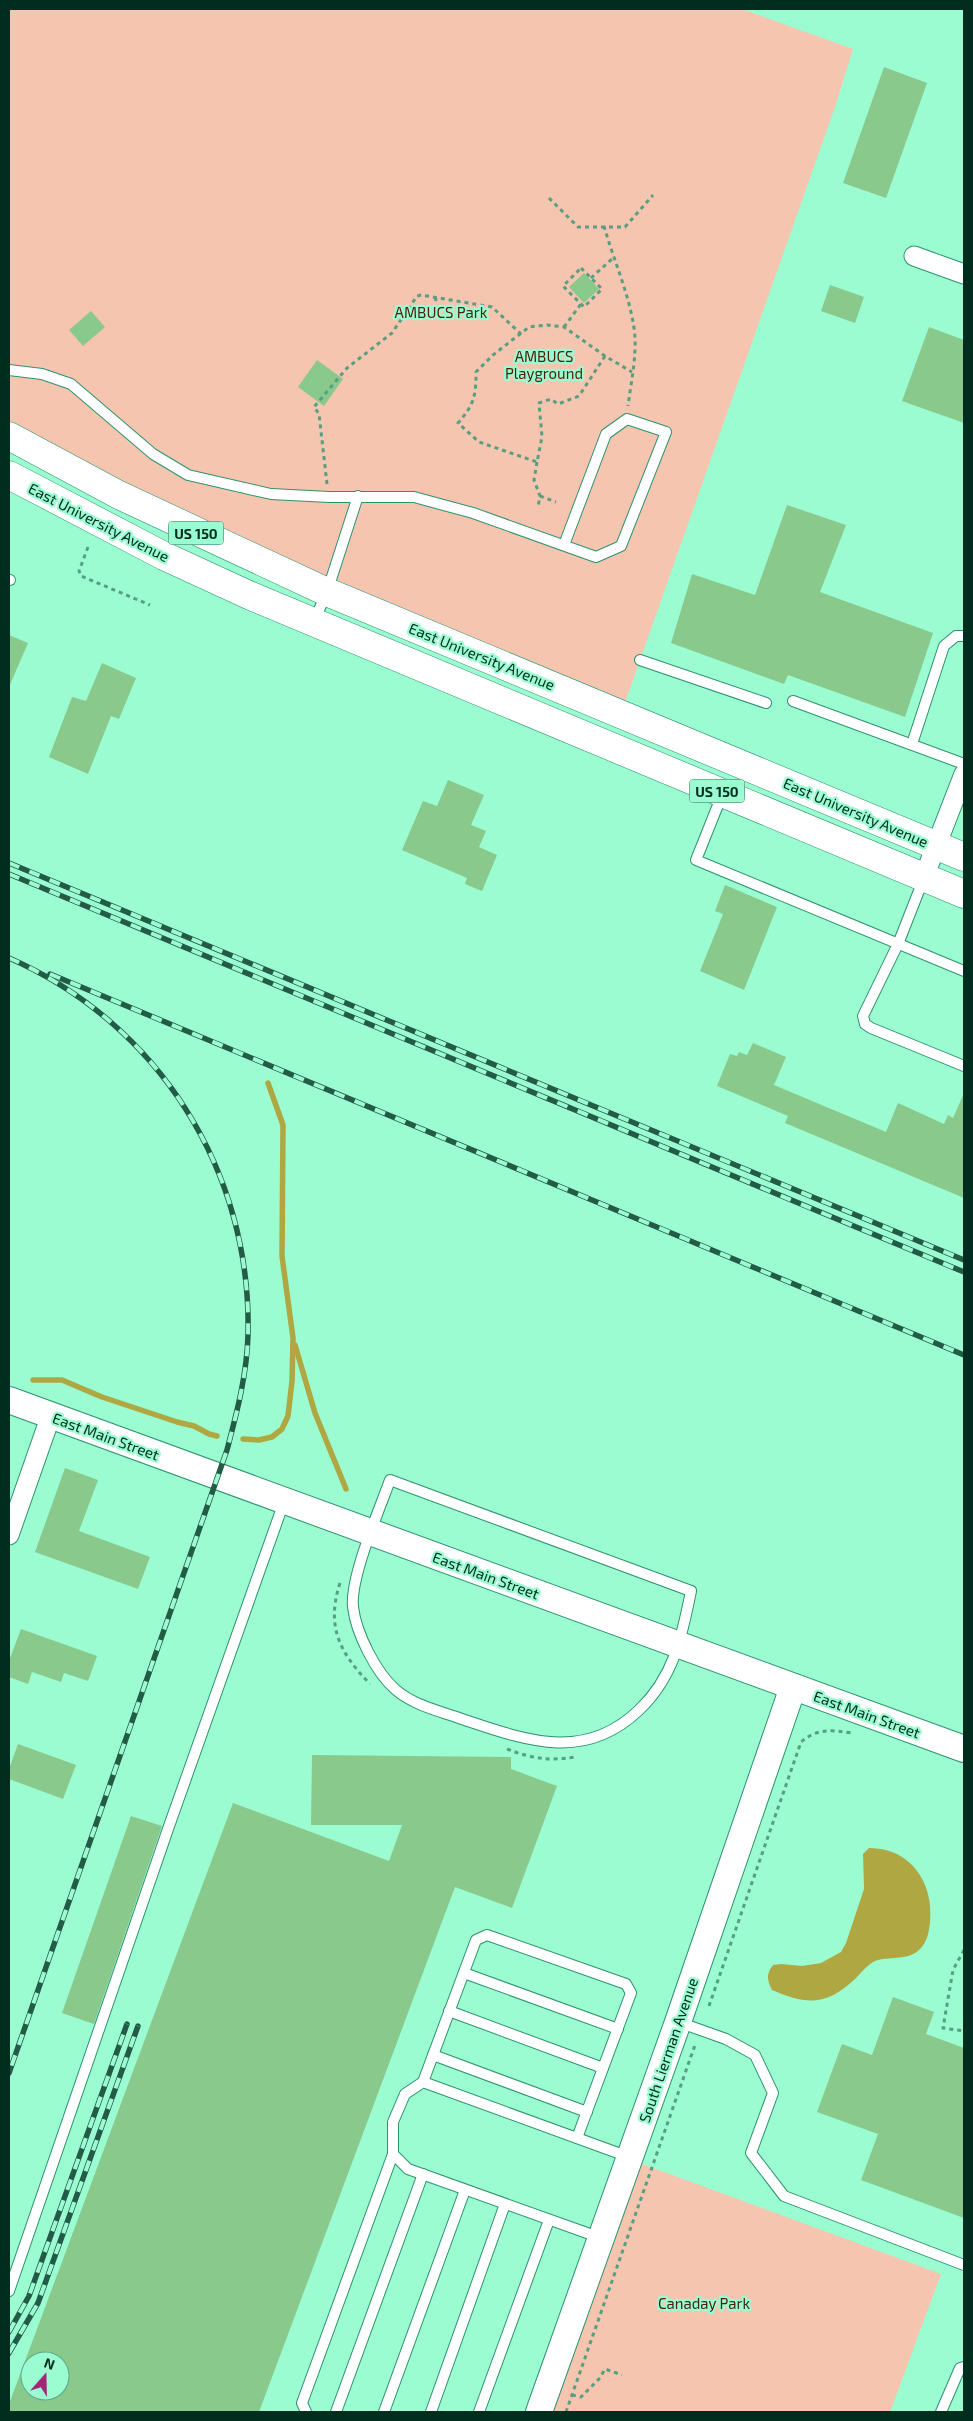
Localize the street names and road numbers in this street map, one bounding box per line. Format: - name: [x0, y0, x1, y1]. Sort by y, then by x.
- street label: East University Avenue: [26, 479, 172, 565]
- road number: US 150: [168, 522, 224, 544]
- street label: East University Avenue: [406, 619, 558, 693]
- street label: East University Avenue: [781, 773, 931, 851]
- road number: US 150: [690, 779, 744, 802]
- street label: East Main Street: [50, 1408, 162, 1464]
- street label: East Main Street: [430, 1547, 542, 1603]
- street label: East Main Street: [811, 1686, 923, 1742]
- street label: South Lierman Avenue: [635, 1975, 701, 2125]

